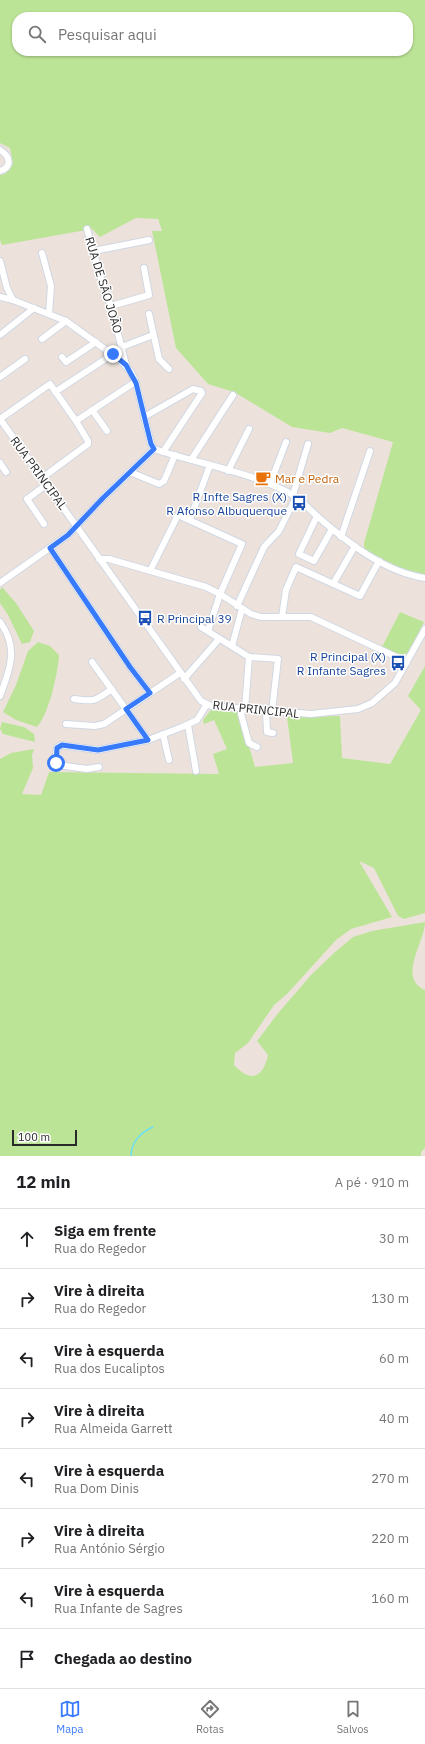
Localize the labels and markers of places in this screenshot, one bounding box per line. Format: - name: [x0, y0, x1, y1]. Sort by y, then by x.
- cafe icon: Mar e Pedra: [254, 469, 272, 487]
- place label: Mar e Pedra: [275, 471, 340, 486]
- place label: R Infte Sagres (X) R Afonso Albuquerque: [166, 489, 287, 518]
- bus stop icon: R Infte Sagres (X) R Afonso Albuquerque: [290, 494, 308, 512]
- bus stop icon: R Principal 39: [136, 609, 154, 627]
- place label: R Principal 39: [157, 611, 232, 626]
- place label: R Principal (X) R Infante Sagres: [297, 649, 386, 678]
- bus stop icon: R Principal (X) R Infante Sagres: [389, 654, 407, 672]

